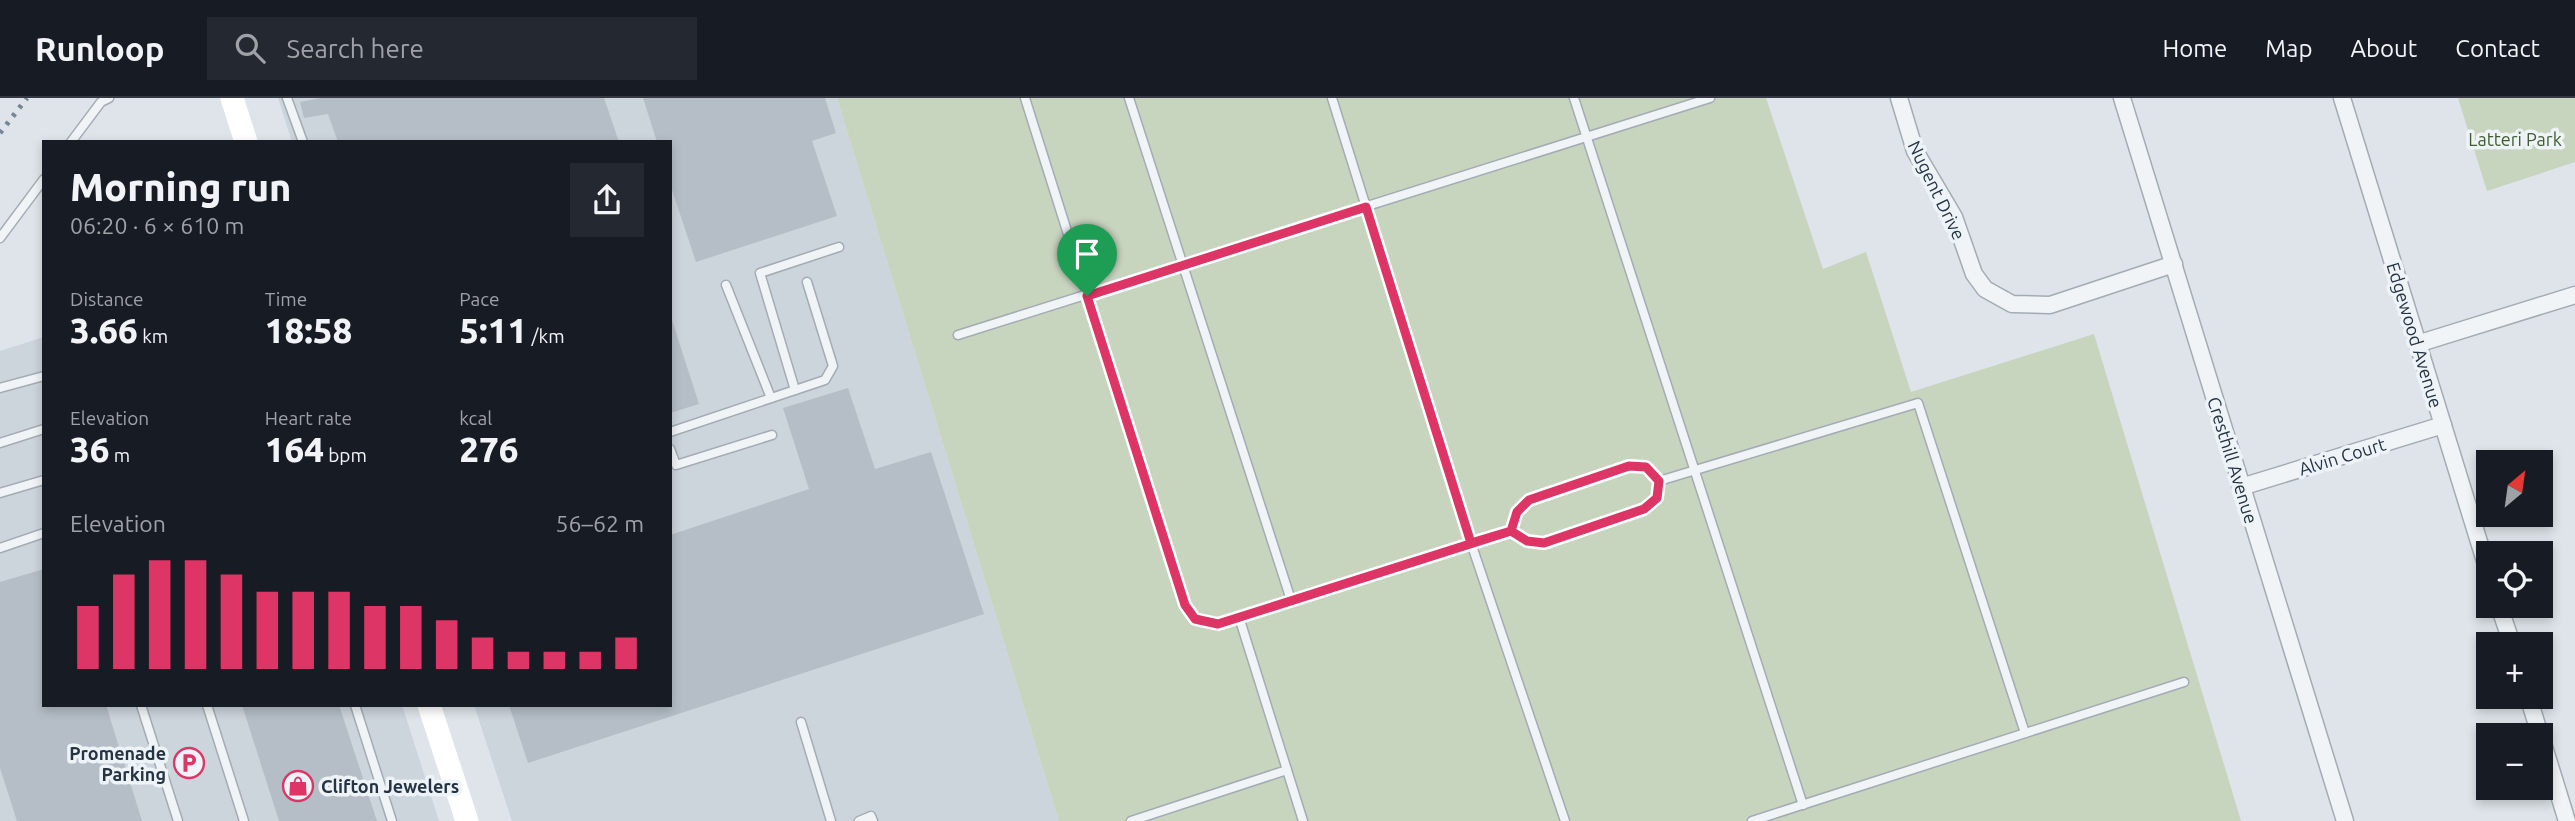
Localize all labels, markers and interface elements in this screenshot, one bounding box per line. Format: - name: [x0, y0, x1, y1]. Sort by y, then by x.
- search box: [207, 17, 697, 80]
- icon: search: [231, 29, 269, 67]
- text: Runloop: [35, 30, 165, 67]
- text: Search here: [287, 34, 424, 63]
- text: Home: [2162, 35, 2227, 62]
- text: Map: [2265, 35, 2312, 62]
- text: About: [2350, 35, 2417, 62]
- text: Contact: [2455, 35, 2540, 62]
- park label: Latteri Park: [2468, 129, 2562, 149]
- street label: Nugent Drive: [1904, 137, 1970, 243]
- button: share: [570, 163, 644, 237]
- text: Morning run: [70, 166, 291, 208]
- text: 06:20 · 6 × 610 m: [70, 213, 244, 238]
- pin: [1057, 224, 1117, 296]
- icon: arrive: [1068, 235, 1106, 273]
- street label: Edgewood Avenue: [2383, 260, 2447, 410]
- text: Distance: [70, 288, 144, 310]
- text: Time: [265, 288, 307, 310]
- text: Pace: [459, 288, 500, 310]
- text: 3.66: [70, 310, 138, 350]
- text: 18:58: [265, 310, 352, 350]
- text: 5:11: [459, 310, 527, 350]
- text: km: [138, 325, 168, 347]
- text: /km: [527, 325, 565, 347]
- street label: Cresthill Avenue: [2204, 394, 2262, 526]
- text: Elevation: [70, 407, 149, 429]
- text: Heart rate: [265, 407, 352, 429]
- text: kcal: [459, 407, 492, 429]
- text: 36: [70, 429, 109, 469]
- text: 164: [265, 429, 324, 469]
- text: 276: [459, 429, 519, 469]
- street label: Alvin Court: [2296, 433, 2388, 479]
- text: m: [109, 444, 130, 466]
- text: bpm: [324, 444, 367, 466]
- north arrow: [2476, 450, 2553, 527]
- map controls: [2476, 450, 2553, 800]
- text: Elevation: [70, 511, 166, 536]
- text: 56–62 m: [556, 511, 644, 536]
- button: locate: [2476, 541, 2553, 618]
- button: +: [2476, 632, 2553, 709]
- button: −: [2476, 723, 2553, 800]
- place label: Promenade Parking: [69, 743, 166, 784]
- parking icon: Promenade Parking: [172, 746, 206, 780]
- shop icon: Clifton Jewelers: [281, 769, 315, 803]
- place label: Clifton Jewelers: [321, 776, 459, 796]

